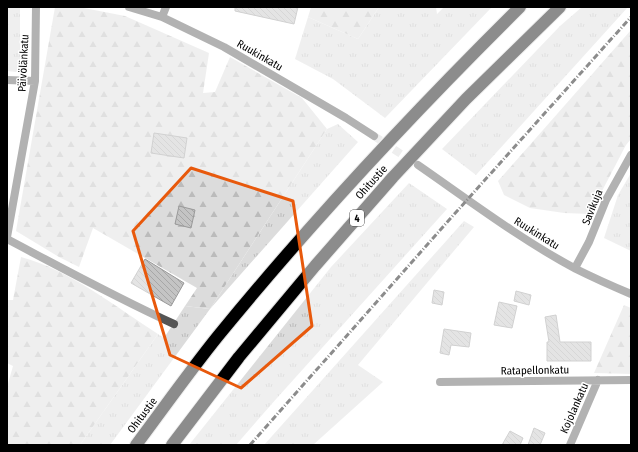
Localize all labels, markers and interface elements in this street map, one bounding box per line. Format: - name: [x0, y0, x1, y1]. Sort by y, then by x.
- street label: Päivölänkatu: [15, 34, 32, 92]
- street label: Ruukinkatu: [234, 37, 285, 74]
- street label: Ohitustie: [353, 163, 390, 202]
- street label: Savikuja: [579, 187, 605, 227]
- road number: 4: [350, 210, 364, 226]
- street label: Ruukinkatu: [512, 214, 562, 252]
- street label: Ratapellonkatu: [501, 363, 569, 378]
- street label: Kojolankatu: [558, 381, 591, 435]
- street label: Ohitustie: [125, 395, 160, 436]

